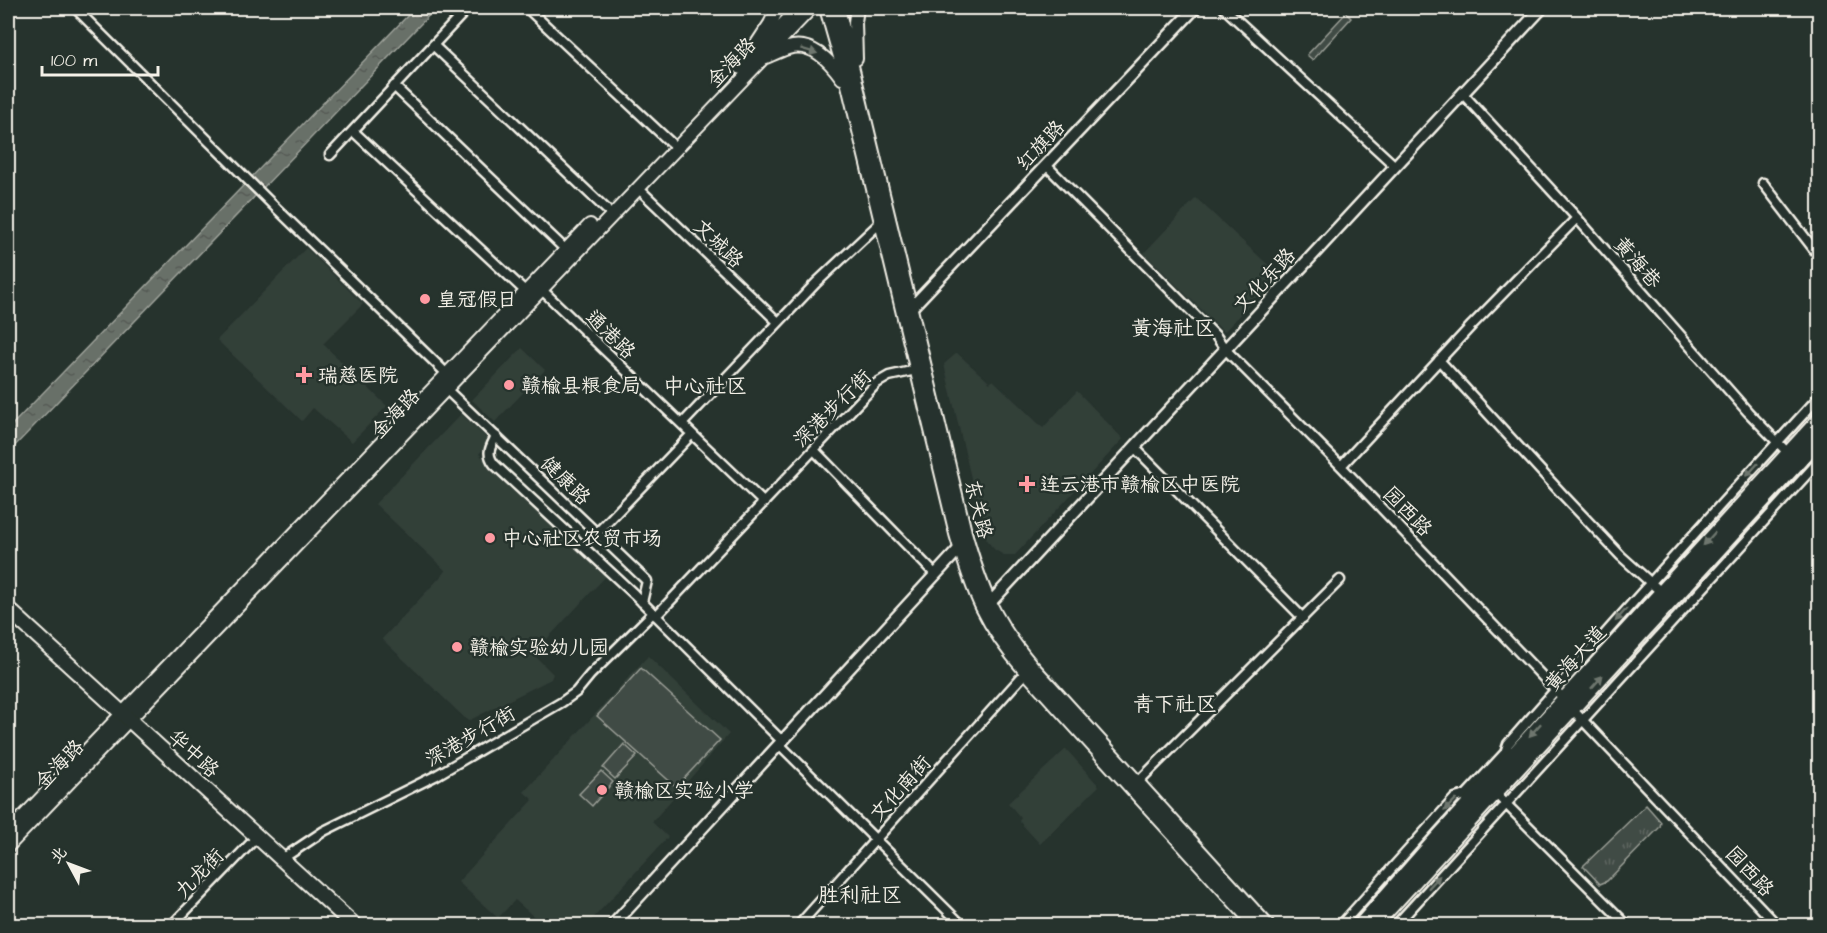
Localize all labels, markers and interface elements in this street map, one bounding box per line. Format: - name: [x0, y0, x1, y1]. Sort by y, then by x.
- street label: 金海路: [701, 31, 763, 94]
- scale bar: [42, 39, 158, 77]
- one-way arrow: [801, 46, 819, 56]
- text: 100 m: [51, 48, 97, 73]
- street label: 红旗路: [1010, 113, 1072, 177]
- street label: 文城路: [687, 213, 750, 275]
- street label: 黄海巷: [1607, 231, 1668, 295]
- street label: 文化东路: [1227, 241, 1303, 319]
- place label: 皇冠假日: [437, 286, 517, 314]
- marker: 皇冠假日: [418, 292, 432, 306]
- street label: 通港路: [579, 304, 642, 366]
- district label: 黄海社区: [1131, 314, 1215, 343]
- place label: 瑞慈医院: [318, 362, 398, 390]
- street label: 深港步行街: [787, 363, 878, 454]
- marker: 瑞慈医院: [295, 366, 313, 384]
- place label: 赣榆县粮食局: [521, 372, 641, 400]
- district label: 中心社区: [663, 372, 747, 401]
- marker: 赣榆县粮食局: [502, 378, 516, 392]
- street label: 金海路: [365, 382, 427, 445]
- street label: 健康路: [534, 450, 597, 512]
- one-way arrow: [1745, 463, 1759, 478]
- place label: 连云港市赣榆区中医院: [1040, 471, 1240, 499]
- marker: 连云港市赣榆区中医院: [1018, 475, 1036, 493]
- street label: 东关路: [957, 477, 999, 543]
- street label: 园西路: [1376, 480, 1439, 544]
- place label: 中心社区农贸市场: [502, 525, 662, 553]
- marker: 中心社区农贸市场: [483, 531, 497, 545]
- one-way arrow: [1702, 532, 1716, 547]
- one-way arrow: [1615, 607, 1628, 622]
- street label: 黄海大道: [1539, 620, 1613, 698]
- place label: 赣榆实验幼儿园: [469, 634, 609, 662]
- marker: 赣榆实验幼儿园: [450, 640, 464, 654]
- one-way arrow: [1590, 674, 1604, 689]
- district label: 青下社区: [1133, 690, 1217, 719]
- street label: 深港步行街: [420, 700, 521, 774]
- street label: 华中路: [162, 723, 226, 785]
- one-way arrow: [1529, 723, 1543, 737]
- street label: 金海路: [29, 733, 91, 796]
- street label: 文化南街: [864, 750, 938, 828]
- place label: 赣榆区实验小学: [614, 777, 754, 805]
- marker: 赣榆区实验小学: [595, 783, 609, 797]
- one-way arrow: [1443, 797, 1457, 812]
- north arrow: [39, 834, 99, 894]
- street label: 园西路: [1719, 840, 1781, 904]
- text: 北: [45, 842, 72, 868]
- street label: 九龙街: [169, 842, 231, 905]
- one-way arrow: [1427, 875, 1441, 890]
- district label: 胜利社区: [818, 881, 902, 910]

